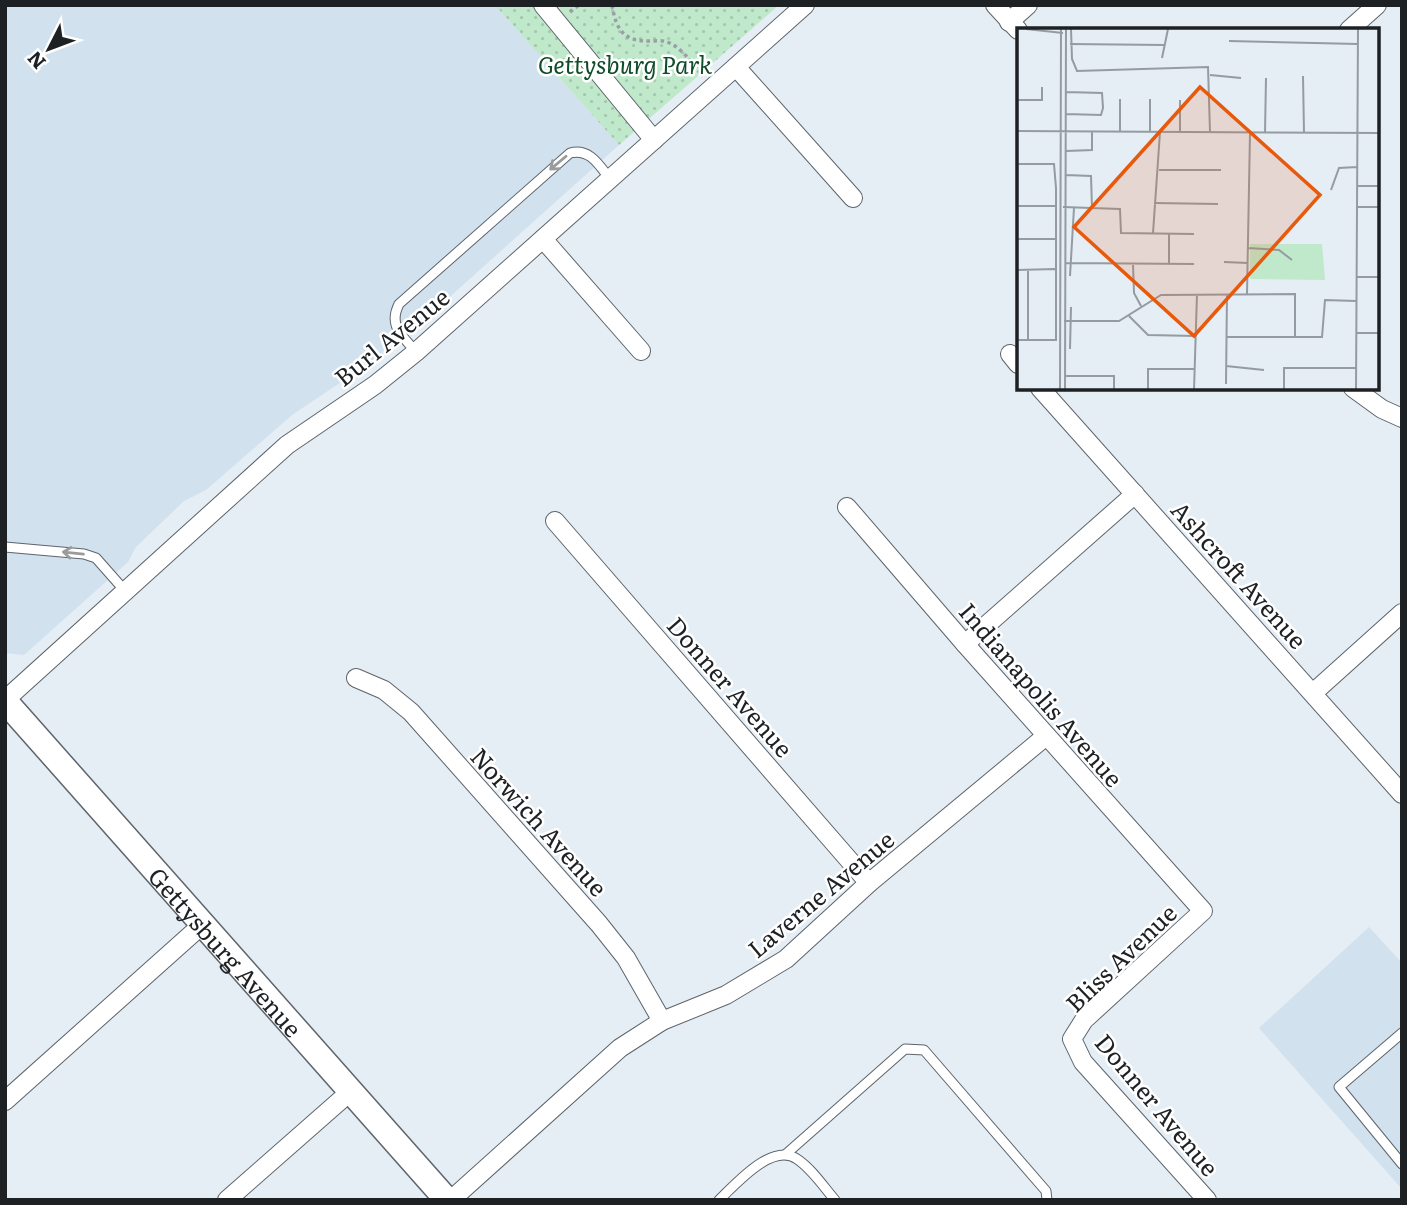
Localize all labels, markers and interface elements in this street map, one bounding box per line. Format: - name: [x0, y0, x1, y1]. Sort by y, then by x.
- north arrow: [14, 14, 84, 84]
- inset map: [1017, 28, 1379, 390]
- text: N: [20, 46, 51, 76]
- park label: Gettysburg Park: [538, 46, 713, 81]
- one-way arrow: [549, 155, 567, 171]
- street label: Burl Avenue: [326, 279, 456, 393]
- street label: Ashcroft Avenue: [1164, 492, 1316, 656]
- one-way arrow: [62, 547, 85, 560]
- street label: Indianapolis Avenue: [952, 594, 1132, 794]
- street label: Donner Avenue: [660, 608, 802, 764]
- street label: Norwich Avenue: [464, 739, 616, 903]
- street label: Laverne Avenue: [739, 821, 901, 965]
- street label: Gettysburg Avenue: [142, 858, 311, 1044]
- street label: Bliss Avenue: [1057, 895, 1183, 1019]
- street label: Donner Avenue: [1088, 1025, 1228, 1183]

